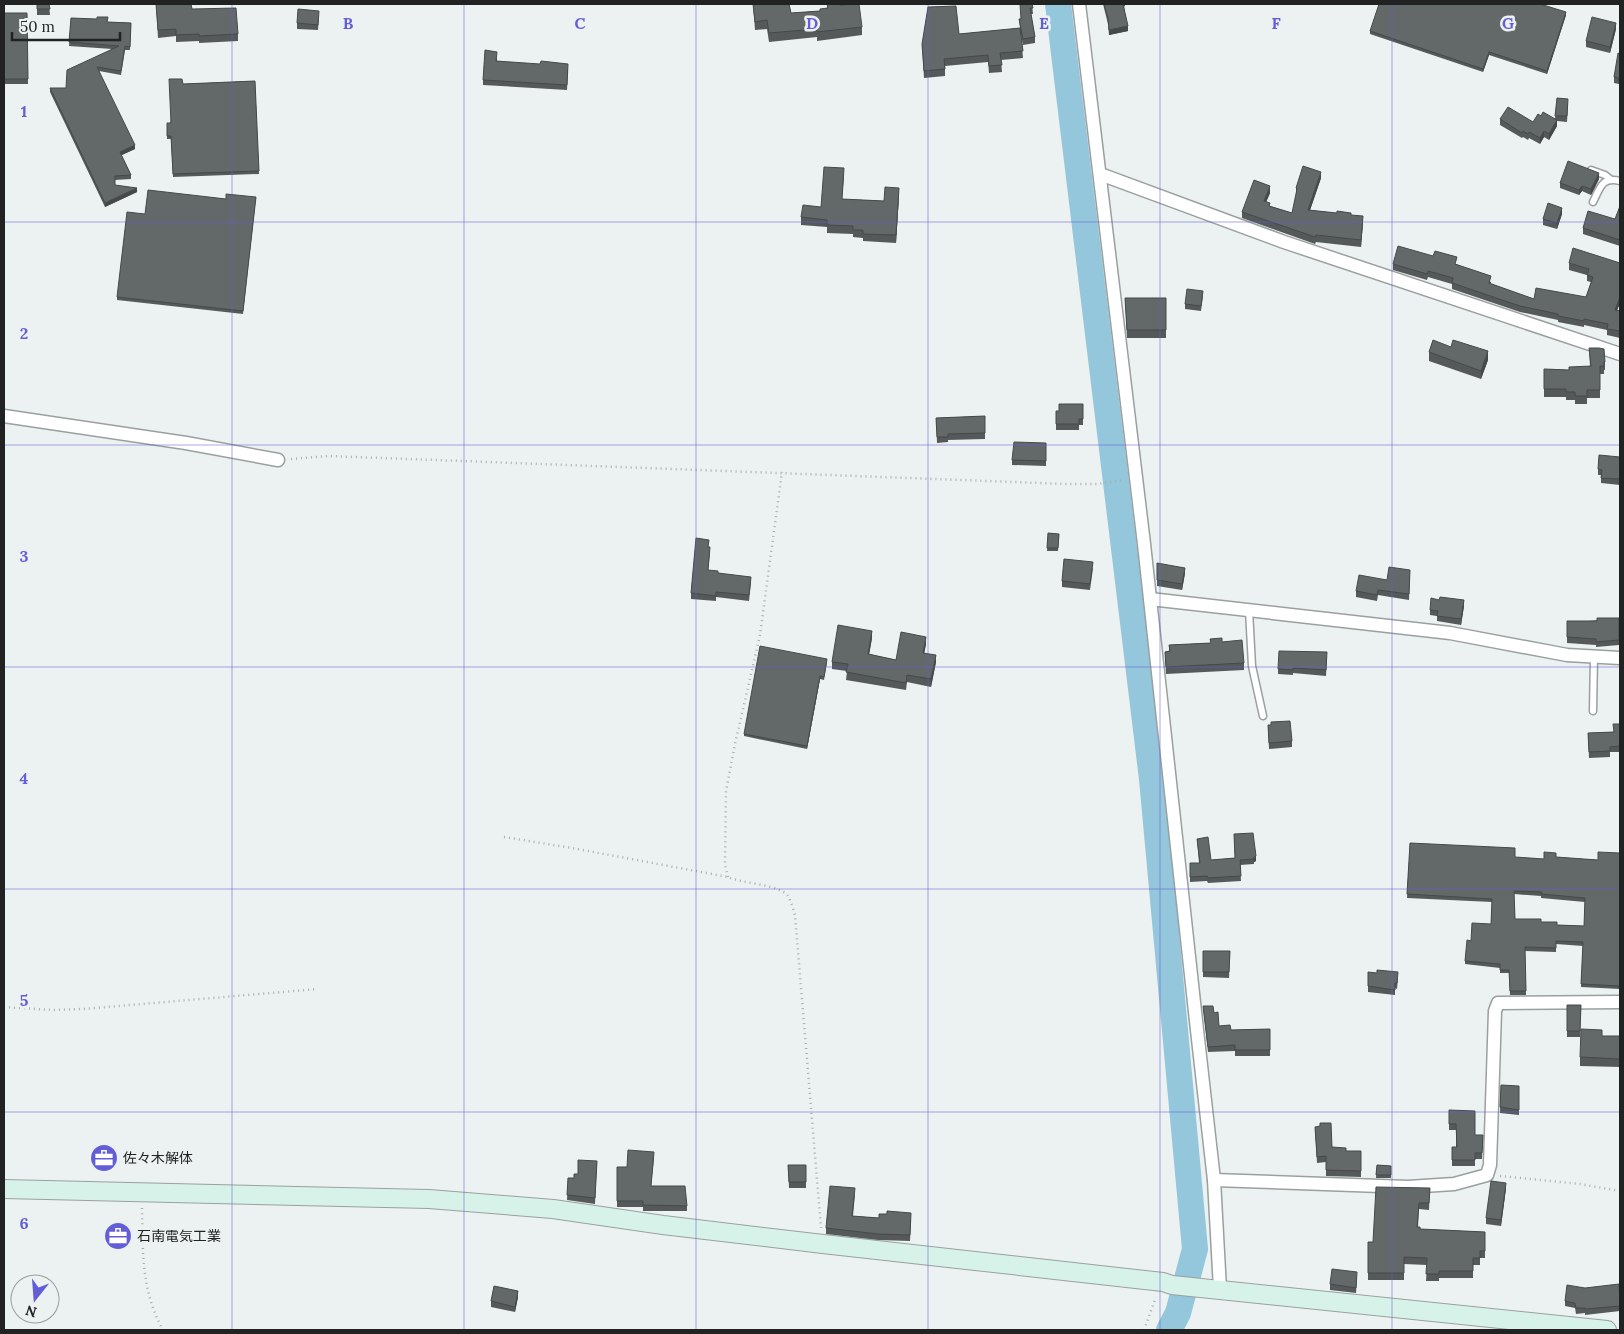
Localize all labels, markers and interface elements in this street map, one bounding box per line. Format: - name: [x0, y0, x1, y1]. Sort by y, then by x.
- scale bar: [12, 10, 120, 42]
- text: B: [343, 13, 354, 33]
- text: C: [574, 13, 586, 33]
- text: D: [806, 13, 818, 33]
- text: E: [1039, 13, 1049, 33]
- text: F: [1271, 13, 1281, 33]
- text: G: [1502, 13, 1514, 33]
- text: 50 m: [20, 17, 55, 36]
- text: 1: [21, 101, 27, 121]
- text: 2: [20, 323, 28, 343]
- text: 3: [20, 546, 29, 566]
- text: 4: [20, 768, 29, 788]
- text: 5: [20, 990, 29, 1010]
- office icon: 佐々木解体: [89, 1143, 119, 1173]
- place label: 佐々木解体: [123, 1149, 193, 1167]
- text: 6: [19, 1213, 29, 1233]
- office icon: 石南電気工業: [103, 1221, 133, 1251]
- place label: 石南電気工業: [137, 1227, 221, 1245]
- north arrow: [10, 1274, 60, 1324]
- text: N: [23, 1301, 39, 1322]

